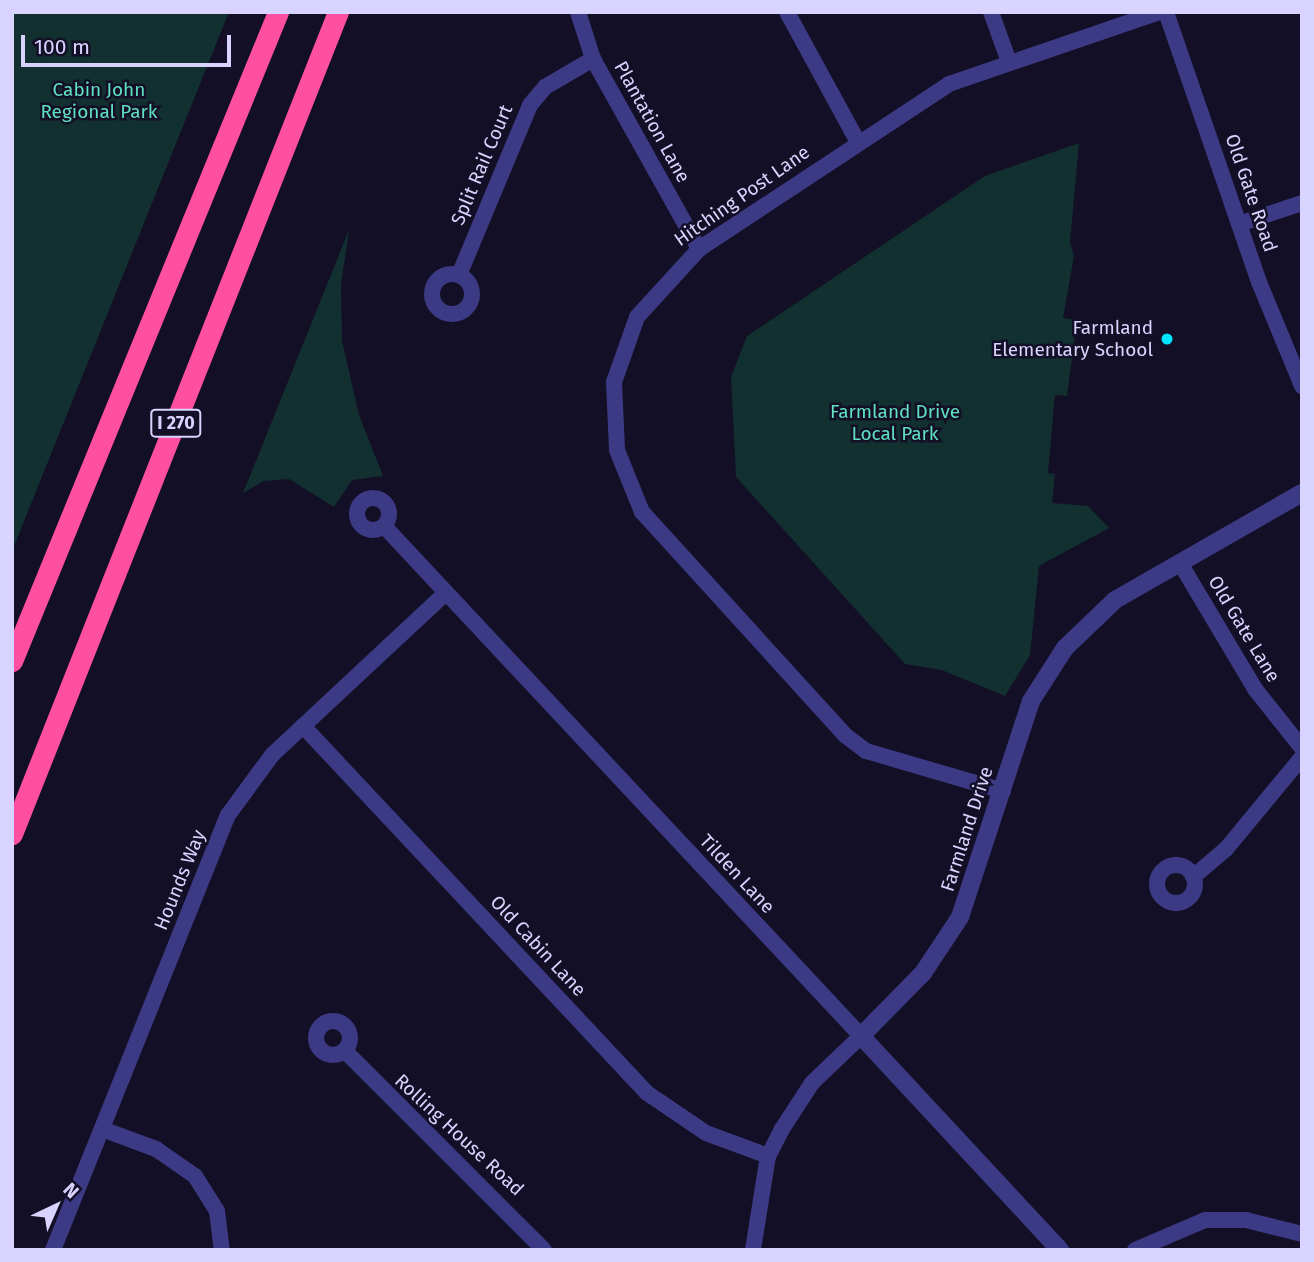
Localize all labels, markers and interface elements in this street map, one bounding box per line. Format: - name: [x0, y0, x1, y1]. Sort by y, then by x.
- scale bar: [24, 21, 234, 65]
- text: 100 m: [34, 34, 90, 60]
- street label: Plantation Lane: [609, 57, 695, 187]
- park label: Cabin John Regional Park: [40, 79, 158, 123]
- street label: Split Rail Court: [446, 101, 518, 229]
- street label: Old Gate Road: [1220, 131, 1282, 255]
- street label: Hitching Post Lane: [670, 141, 814, 251]
- place label: Farmland Elementary School: [992, 317, 1153, 361]
- marker: Farmland Elementary School: [1159, 331, 1175, 347]
- park label: Farmland Drive Local Park: [830, 401, 960, 445]
- road number: I 270: [150, 408, 202, 438]
- street label: Old Gate Lane: [1203, 572, 1285, 686]
- street label: Farmland Drive: [936, 764, 998, 894]
- street label: Hounds Way: [150, 827, 210, 933]
- street label: Tilden Lane: [695, 830, 779, 918]
- street label: Old Cabin Lane: [485, 891, 591, 1001]
- street label: Rolling House Road: [390, 1069, 528, 1201]
- north arrow: [21, 1171, 91, 1241]
- text: N: [58, 1178, 83, 1203]

